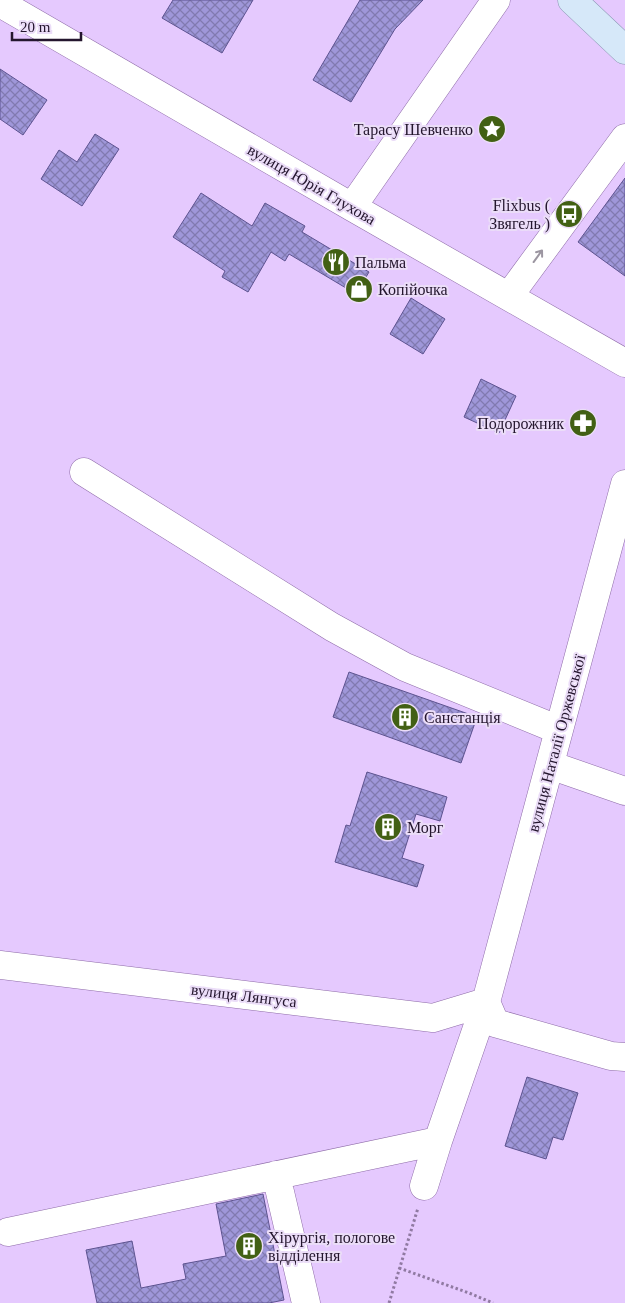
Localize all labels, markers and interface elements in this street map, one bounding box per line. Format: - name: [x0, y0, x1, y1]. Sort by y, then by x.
- scale bar: [12, 10, 81, 42]
- text: 20 m: [20, 19, 51, 35]
- place icon: Тарасу Шевченко: [477, 114, 507, 144]
- place label: Тарасу Шевченко: [354, 121, 473, 139]
- street label: вулиця Юрія Глухова: [244, 141, 379, 229]
- place label: Flixbus ( Звягель ): [489, 197, 550, 233]
- bus stop icon: Flixbus ( Звягель ): [554, 199, 584, 229]
- restaurant icon: Пальма: [321, 247, 351, 277]
- one-way arrow: [533, 249, 543, 263]
- place label: Пальма: [355, 254, 406, 271]
- shop icon: Копійочка: [344, 274, 374, 304]
- place label: Копійочка: [378, 281, 448, 298]
- pharmacy icon: Подорожник: [568, 408, 598, 438]
- place label: Подорожник: [477, 415, 564, 433]
- street label: вулиця Наталії Оржевської: [525, 652, 589, 834]
- building icon: Санстанція: [390, 702, 420, 732]
- place label: Санстанція: [424, 709, 501, 727]
- building icon: Морг: [373, 812, 403, 842]
- place label: Морг: [407, 819, 444, 837]
- street label: вулиця Лянгуса: [190, 981, 298, 1011]
- place label: Хірургія, пологове відділення: [268, 1229, 395, 1265]
- building icon: Хірургія, пологове відділення: [234, 1231, 264, 1261]

